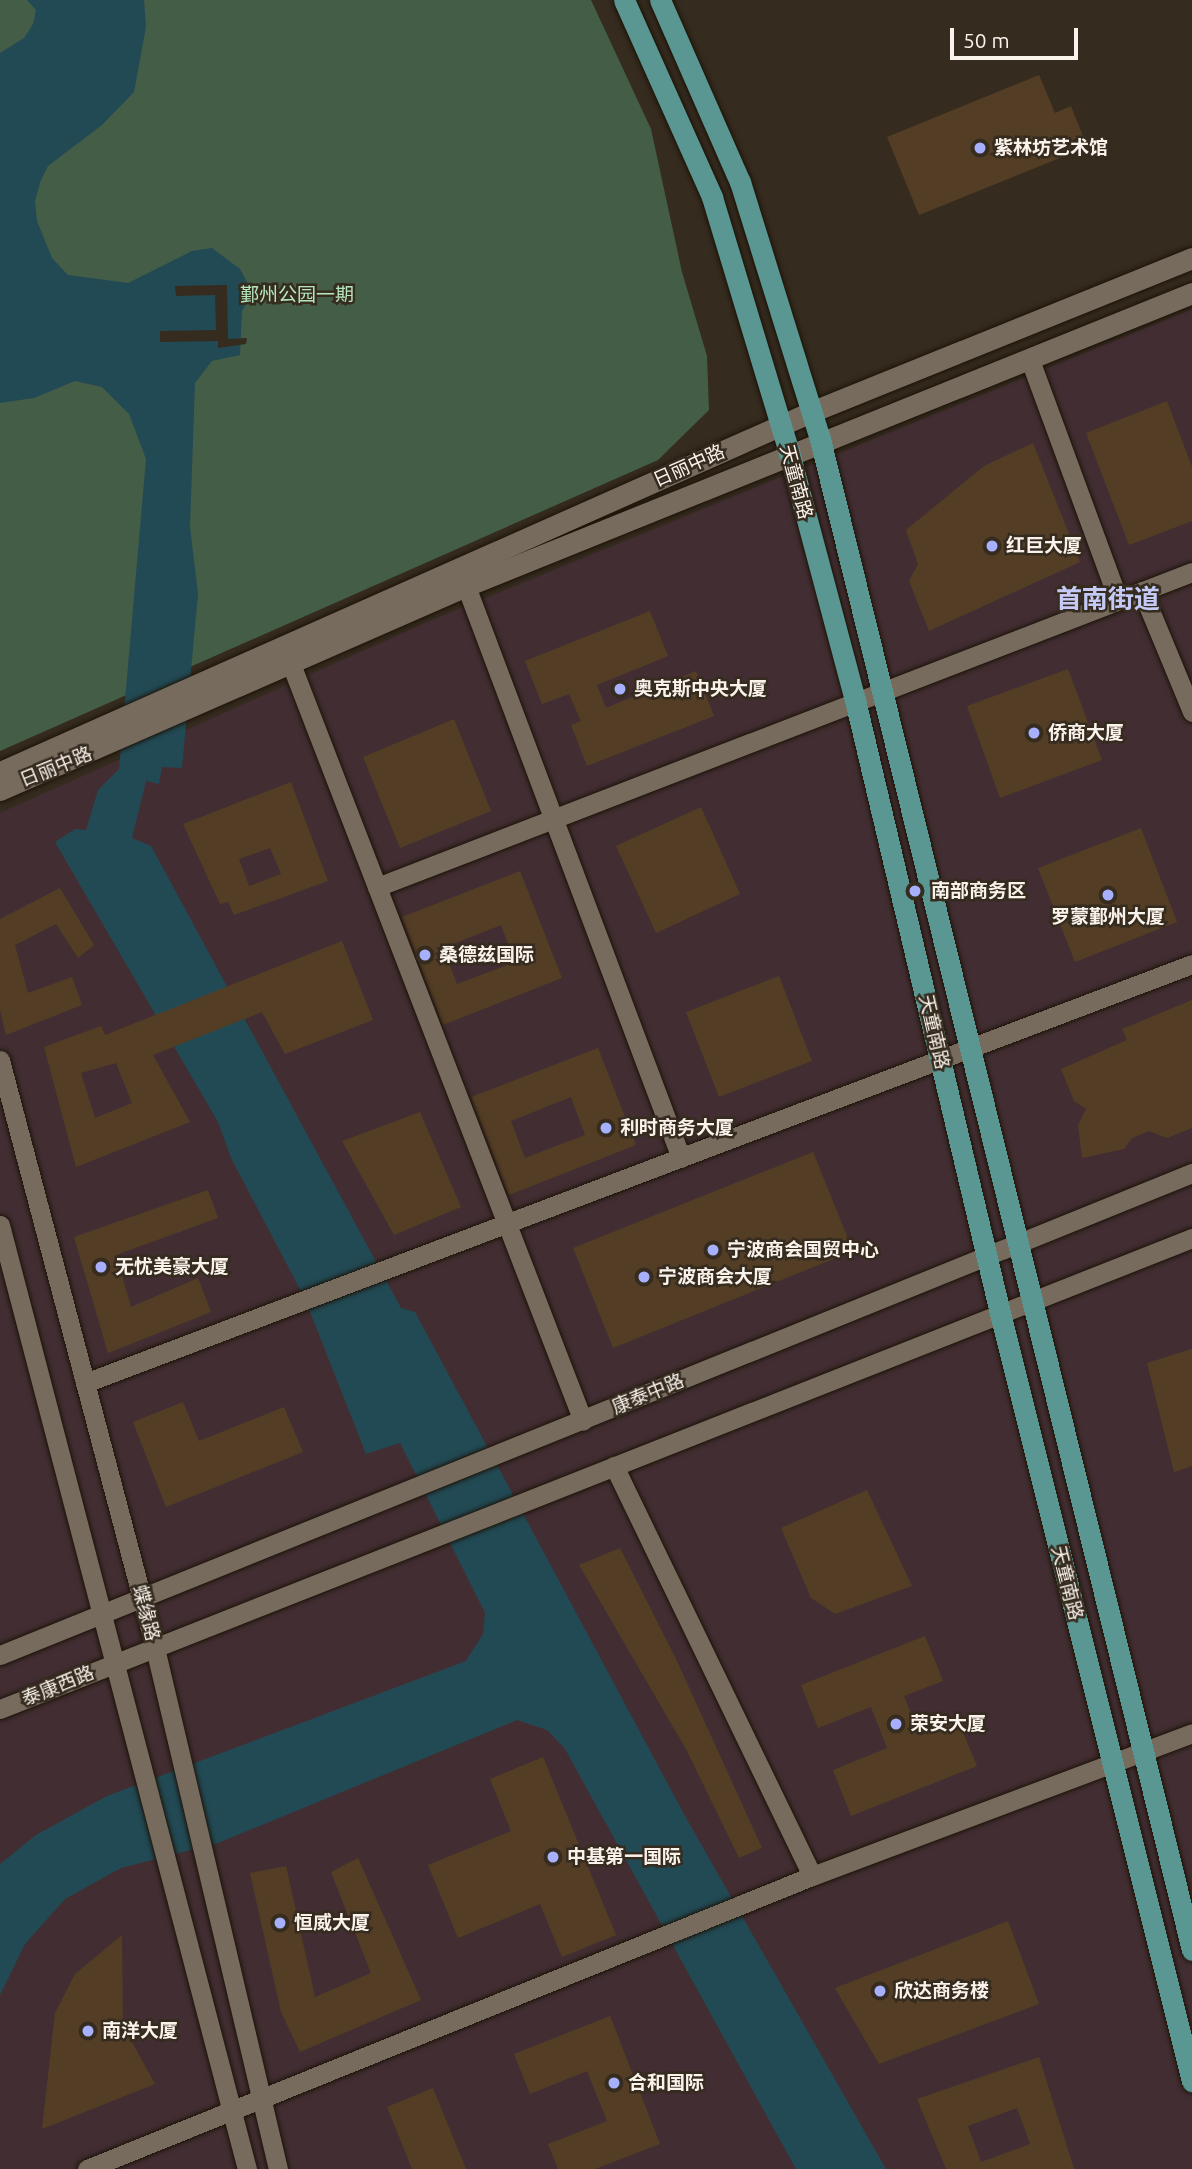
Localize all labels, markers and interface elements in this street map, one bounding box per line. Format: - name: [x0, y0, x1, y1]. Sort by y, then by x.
- scale bar: [954, 14, 1082, 58]
- text: 50 m: [963, 28, 1010, 52]
- place label: 紫林坊艺术馆: [994, 137, 1108, 159]
- marker: 紫林坊艺术馆: [972, 140, 988, 156]
- park label: 鄞州公园一期: [240, 284, 354, 306]
- street label: 日丽中路: [650, 440, 728, 492]
- street label: 天童南路: [775, 442, 817, 522]
- place label: 红巨大厦: [1006, 535, 1082, 557]
- marker: 红巨大厦: [984, 538, 1000, 554]
- district label: 首南街道: [1056, 583, 1160, 615]
- place label: 奥克斯中央大厦: [634, 678, 767, 700]
- marker: 奥克斯中央大厦: [612, 681, 628, 697]
- place label: 侨商大厦: [1048, 722, 1124, 744]
- marker: 侨商大厦: [1026, 725, 1042, 741]
- street label: 日丽中路: [16, 742, 96, 792]
- place label: 南部商务区: [931, 880, 1026, 902]
- marker: 南部商务区: [905, 881, 925, 901]
- marker: 罗蒙鄞州大厦: [1100, 887, 1116, 903]
- place label: 罗蒙鄞州大厦: [1051, 906, 1165, 928]
- place label: 桑德兹国际: [439, 944, 534, 966]
- marker: 桑德兹国际: [417, 947, 433, 963]
- street label: 天童南路: [914, 992, 954, 1072]
- place label: 利时商务大厦: [620, 1117, 734, 1139]
- marker: 利时商务大厦: [598, 1120, 614, 1136]
- place label: 宁波商会国贸中心: [727, 1239, 879, 1261]
- marker: 宁波商会国贸中心: [705, 1242, 721, 1258]
- place label: 无忧美豪大厦: [115, 1256, 229, 1278]
- marker: 无忧美豪大厦: [93, 1259, 109, 1275]
- place label: 宁波商会大厦: [658, 1266, 772, 1288]
- marker: 宁波商会大厦: [636, 1269, 652, 1285]
- street label: 康泰中路: [608, 1369, 688, 1419]
- street label: 天童南路: [1047, 1543, 1087, 1623]
- street label: 蝶缘路: [128, 1583, 164, 1643]
- street label: 泰康西路: [18, 1661, 98, 1711]
- place label: 荣安大厦: [910, 1713, 986, 1735]
- marker: 荣安大厦: [888, 1716, 904, 1732]
- place label: 中基第一国际: [567, 1846, 681, 1868]
- marker: 中基第一国际: [545, 1849, 561, 1865]
- place label: 恒威大厦: [294, 1912, 370, 1934]
- marker: 恒威大厦: [272, 1915, 288, 1931]
- place label: 欣达商务楼: [894, 1980, 989, 2002]
- marker: 欣达商务楼: [872, 1983, 888, 1999]
- place label: 南洋大厦: [102, 2020, 178, 2042]
- marker: 南洋大厦: [80, 2023, 96, 2039]
- place label: 合和国际: [628, 2072, 704, 2094]
- marker: 合和国际: [606, 2075, 622, 2091]

